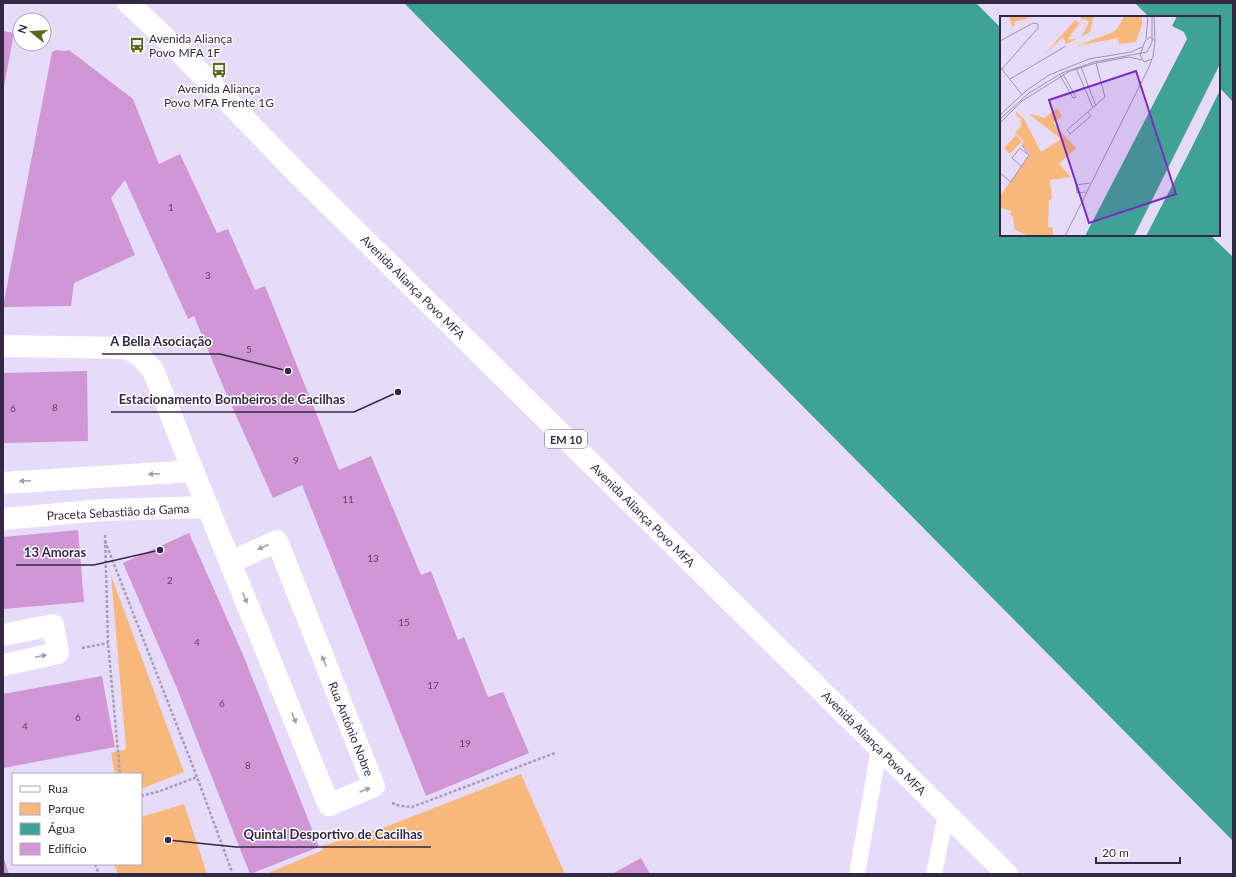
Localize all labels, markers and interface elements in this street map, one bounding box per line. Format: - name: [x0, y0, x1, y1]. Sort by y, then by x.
- north arrow: [12, 12, 52, 52]
- inset map: [1000, 16, 1220, 236]
- text: N: [15, 23, 30, 35]
- place label: Avenida Aliança Povo MFA 1F: [149, 31, 232, 60]
- bus stop icon: Avenida Aliança Povo MFA 1F: [128, 36, 146, 54]
- bus stop icon: Avenida Aliança Povo MFA Frente 1G: [210, 61, 228, 79]
- place label: Avenida Aliança Povo MFA Frente 1G: [164, 81, 274, 110]
- house number: 1: [168, 201, 174, 213]
- street label: Avenida Aliança Povo MFA: [358, 232, 469, 343]
- house number: 3: [205, 269, 211, 281]
- callout: A Bella Asociação: [102, 329, 220, 354]
- text: A Bella Asociação: [109, 333, 212, 349]
- house number: 5: [246, 343, 252, 355]
- callout: Estacionamento Bombeiros de Cacilhas: [111, 387, 354, 412]
- text: Estacionamento Bombeiros de Cacilhas: [119, 391, 346, 407]
- house number: 8: [52, 401, 58, 413]
- house number: 6: [10, 402, 16, 414]
- road number: EM 10: [545, 430, 587, 448]
- house number: 9: [293, 454, 299, 466]
- street label: Avenida Aliança Povo MFA: [588, 460, 699, 571]
- one-way arrow: [148, 470, 160, 477]
- one-way arrow: [19, 478, 31, 485]
- house number: 11: [342, 493, 354, 505]
- street label: Praceta Sebastião da Gama: [46, 501, 190, 523]
- callout: 13 Amoras: [16, 540, 94, 565]
- text: 13 Amoras: [24, 544, 86, 560]
- one-way arrow: [258, 544, 269, 550]
- house number: 13: [367, 552, 379, 564]
- house number: 2: [167, 574, 173, 586]
- one-way arrow: [243, 592, 249, 604]
- house number: 15: [398, 616, 410, 628]
- house number: 4: [194, 636, 200, 648]
- one-way arrow: [35, 653, 47, 659]
- one-way arrow: [321, 655, 327, 667]
- street label: Rua António Nobre: [325, 679, 377, 779]
- house number: 17: [427, 679, 439, 691]
- street label: Avenida Aliança Povo MFA: [819, 688, 930, 799]
- house number: 6: [219, 697, 225, 709]
- house number: 6: [75, 711, 81, 723]
- one-way arrow: [292, 713, 298, 725]
- house number: 4: [22, 720, 28, 732]
- house number: 19: [459, 737, 471, 749]
- house number: 8: [245, 759, 251, 771]
- legend: [12, 773, 142, 865]
- text: Rua: [48, 781, 68, 796]
- one-way arrow: [360, 787, 371, 793]
- text: Parque: [48, 801, 85, 816]
- text: Água: [48, 821, 75, 836]
- callout: Quintal Desportivo de Cacilhas: [236, 822, 431, 847]
- text: Quintal Desportivo de Cacilhas: [243, 826, 423, 842]
- scale bar: [1096, 839, 1180, 865]
- text: Edifício: [48, 841, 87, 856]
- text: 20 m: [1102, 845, 1129, 860]

